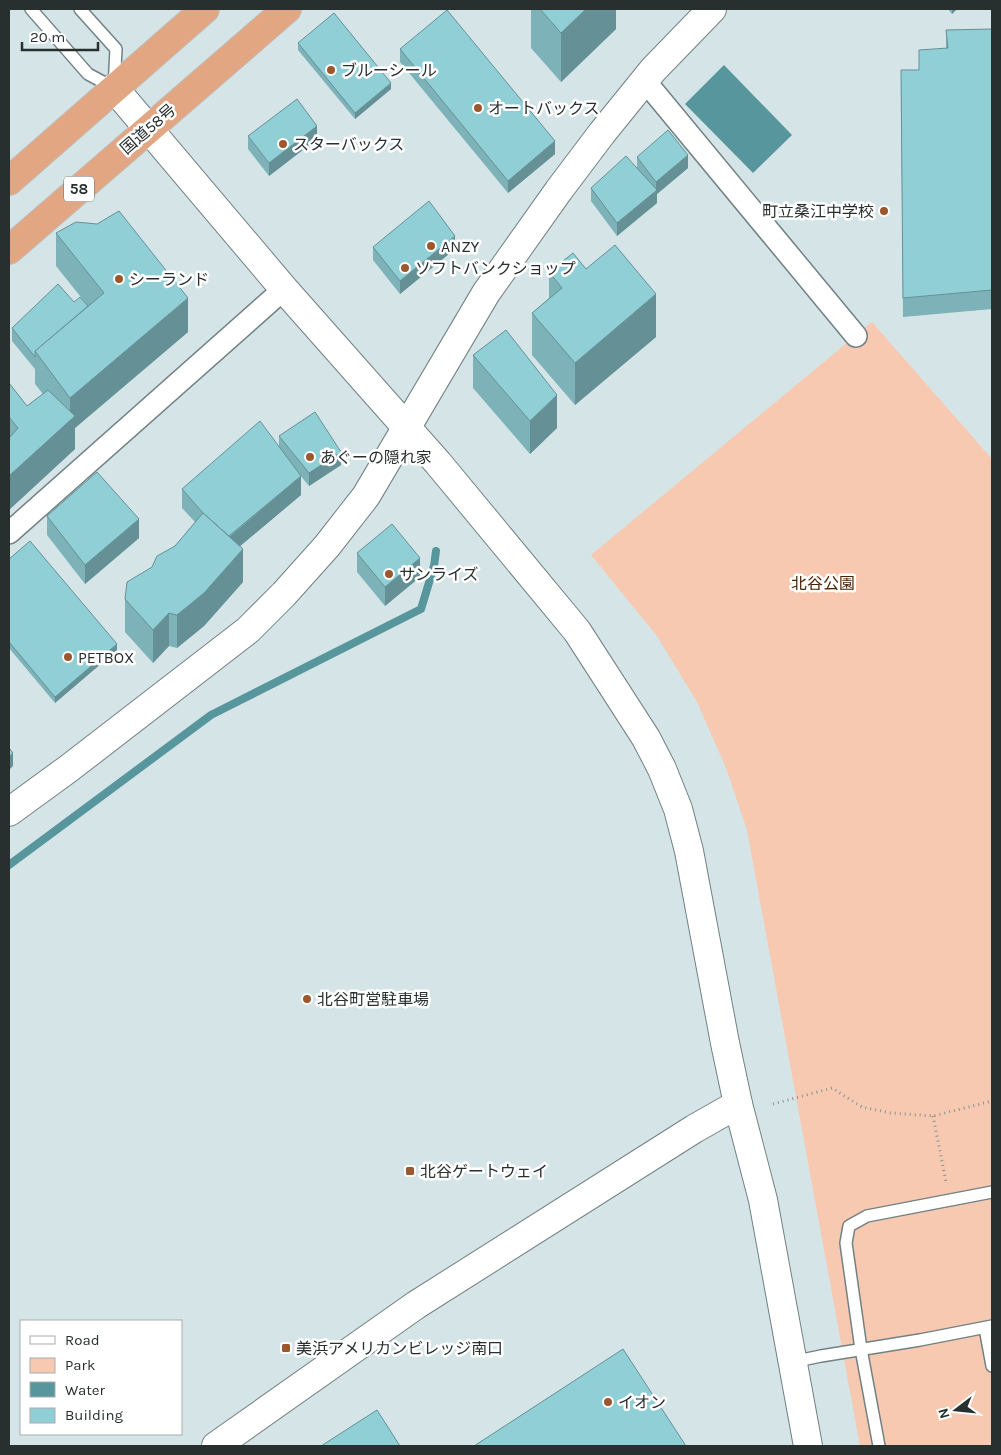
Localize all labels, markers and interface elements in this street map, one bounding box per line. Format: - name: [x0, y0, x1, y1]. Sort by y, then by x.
- scale bar: [22, 20, 99, 52]
- text: 20 m: [30, 28, 65, 46]
- place label: ブルーシール: [341, 61, 437, 80]
- marker: ブルーシール: [325, 64, 337, 76]
- place label: オートバックス: [488, 99, 600, 118]
- street label: 国道58号: [117, 100, 179, 158]
- marker: オートバックス: [472, 102, 484, 114]
- place label: スターバックス: [293, 135, 404, 154]
- marker: スターバックス: [277, 138, 289, 150]
- road number: 58: [64, 176, 94, 202]
- place label: 町立桑江中学校: [762, 202, 874, 221]
- marker: 町立桑江中学校: [878, 205, 890, 217]
- place label: ANZY: [441, 237, 480, 256]
- marker: ANZY: [425, 240, 437, 252]
- place label: ソフトバンクショップ: [415, 259, 576, 278]
- marker: ソフトバンクショップ: [399, 262, 411, 274]
- place label: シーランド: [129, 270, 209, 289]
- marker: シーランド: [113, 273, 125, 285]
- place label: あぐーの隠れ家: [320, 448, 432, 467]
- marker: あぐーの隠れ家: [304, 451, 316, 463]
- place label: サンライズ: [399, 565, 479, 584]
- marker: サンライズ: [383, 568, 395, 580]
- park label: 北谷公園: [791, 574, 855, 593]
- place label: PETBOX: [78, 648, 134, 667]
- marker: PETBOX: [62, 651, 74, 663]
- place label: 北谷町営駐車場: [317, 990, 429, 1009]
- marker: 北谷町営駐車場: [301, 993, 313, 1005]
- place label: 北谷ゲートウェイ: [420, 1162, 548, 1181]
- marker: 北谷ゲートウェイ: [404, 1165, 416, 1177]
- legend: [20, 1320, 182, 1435]
- text: Road: [65, 1331, 100, 1349]
- place label: 美浜アメリカンビレッジ南口: [296, 1339, 503, 1358]
- marker: 美浜アメリカンビレッジ南口: [280, 1342, 292, 1354]
- text: Park: [65, 1356, 95, 1374]
- text: Water: [65, 1381, 106, 1399]
- north arrow: [931, 1385, 981, 1435]
- place label: イオン: [618, 1393, 666, 1412]
- marker: イオン: [602, 1396, 614, 1408]
- text: Building: [65, 1406, 123, 1424]
- text: N: [934, 1406, 954, 1421]

